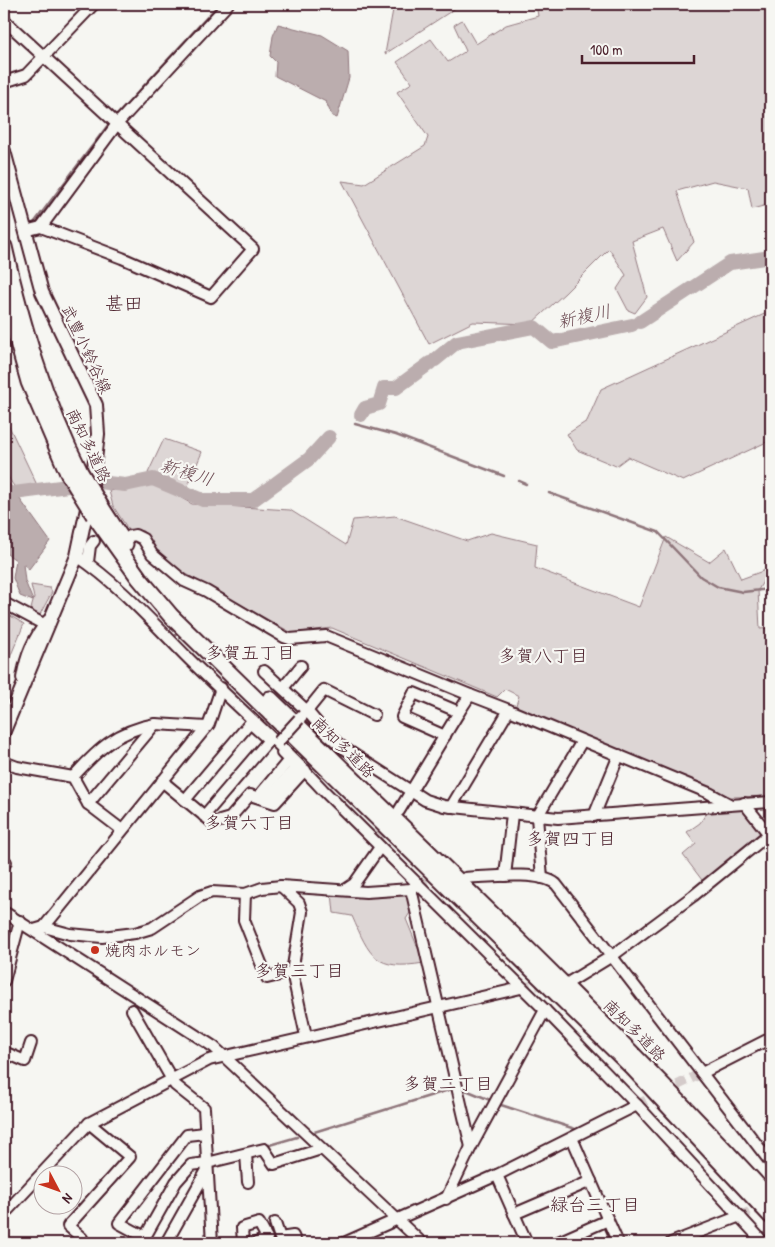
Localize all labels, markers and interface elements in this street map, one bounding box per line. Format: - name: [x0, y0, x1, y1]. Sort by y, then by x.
- scale bar: [582, 32, 695, 64]
- text: 100 m: [590, 39, 623, 60]
- district label: 甚田: [105, 290, 143, 316]
- water label: 新複川: [555, 298, 613, 334]
- street label: 武豊小鈴谷線: [57, 301, 117, 397]
- street label: 南知多道路: [62, 404, 116, 486]
- water label: 新複川: [158, 452, 216, 492]
- district label: 多賀五丁目: [205, 640, 295, 665]
- district label: 多賀八丁目: [498, 643, 588, 668]
- street label: 南知多道路: [308, 711, 380, 783]
- district label: 多賀六丁目: [204, 810, 294, 835]
- district label: 多賀四丁目: [526, 826, 616, 851]
- place label: 焼肉ホルモン: [105, 939, 201, 961]
- marker: 焼肉ホルモン: [89, 944, 101, 956]
- district label: 多賀三丁目: [254, 958, 344, 983]
- street label: 南知多道路: [599, 994, 671, 1066]
- district label: 多賀二丁目: [403, 1071, 493, 1096]
- north arrow: [32, 1164, 82, 1214]
- text: N: [58, 1190, 78, 1208]
- district label: 緑台三丁目: [550, 1192, 640, 1217]

